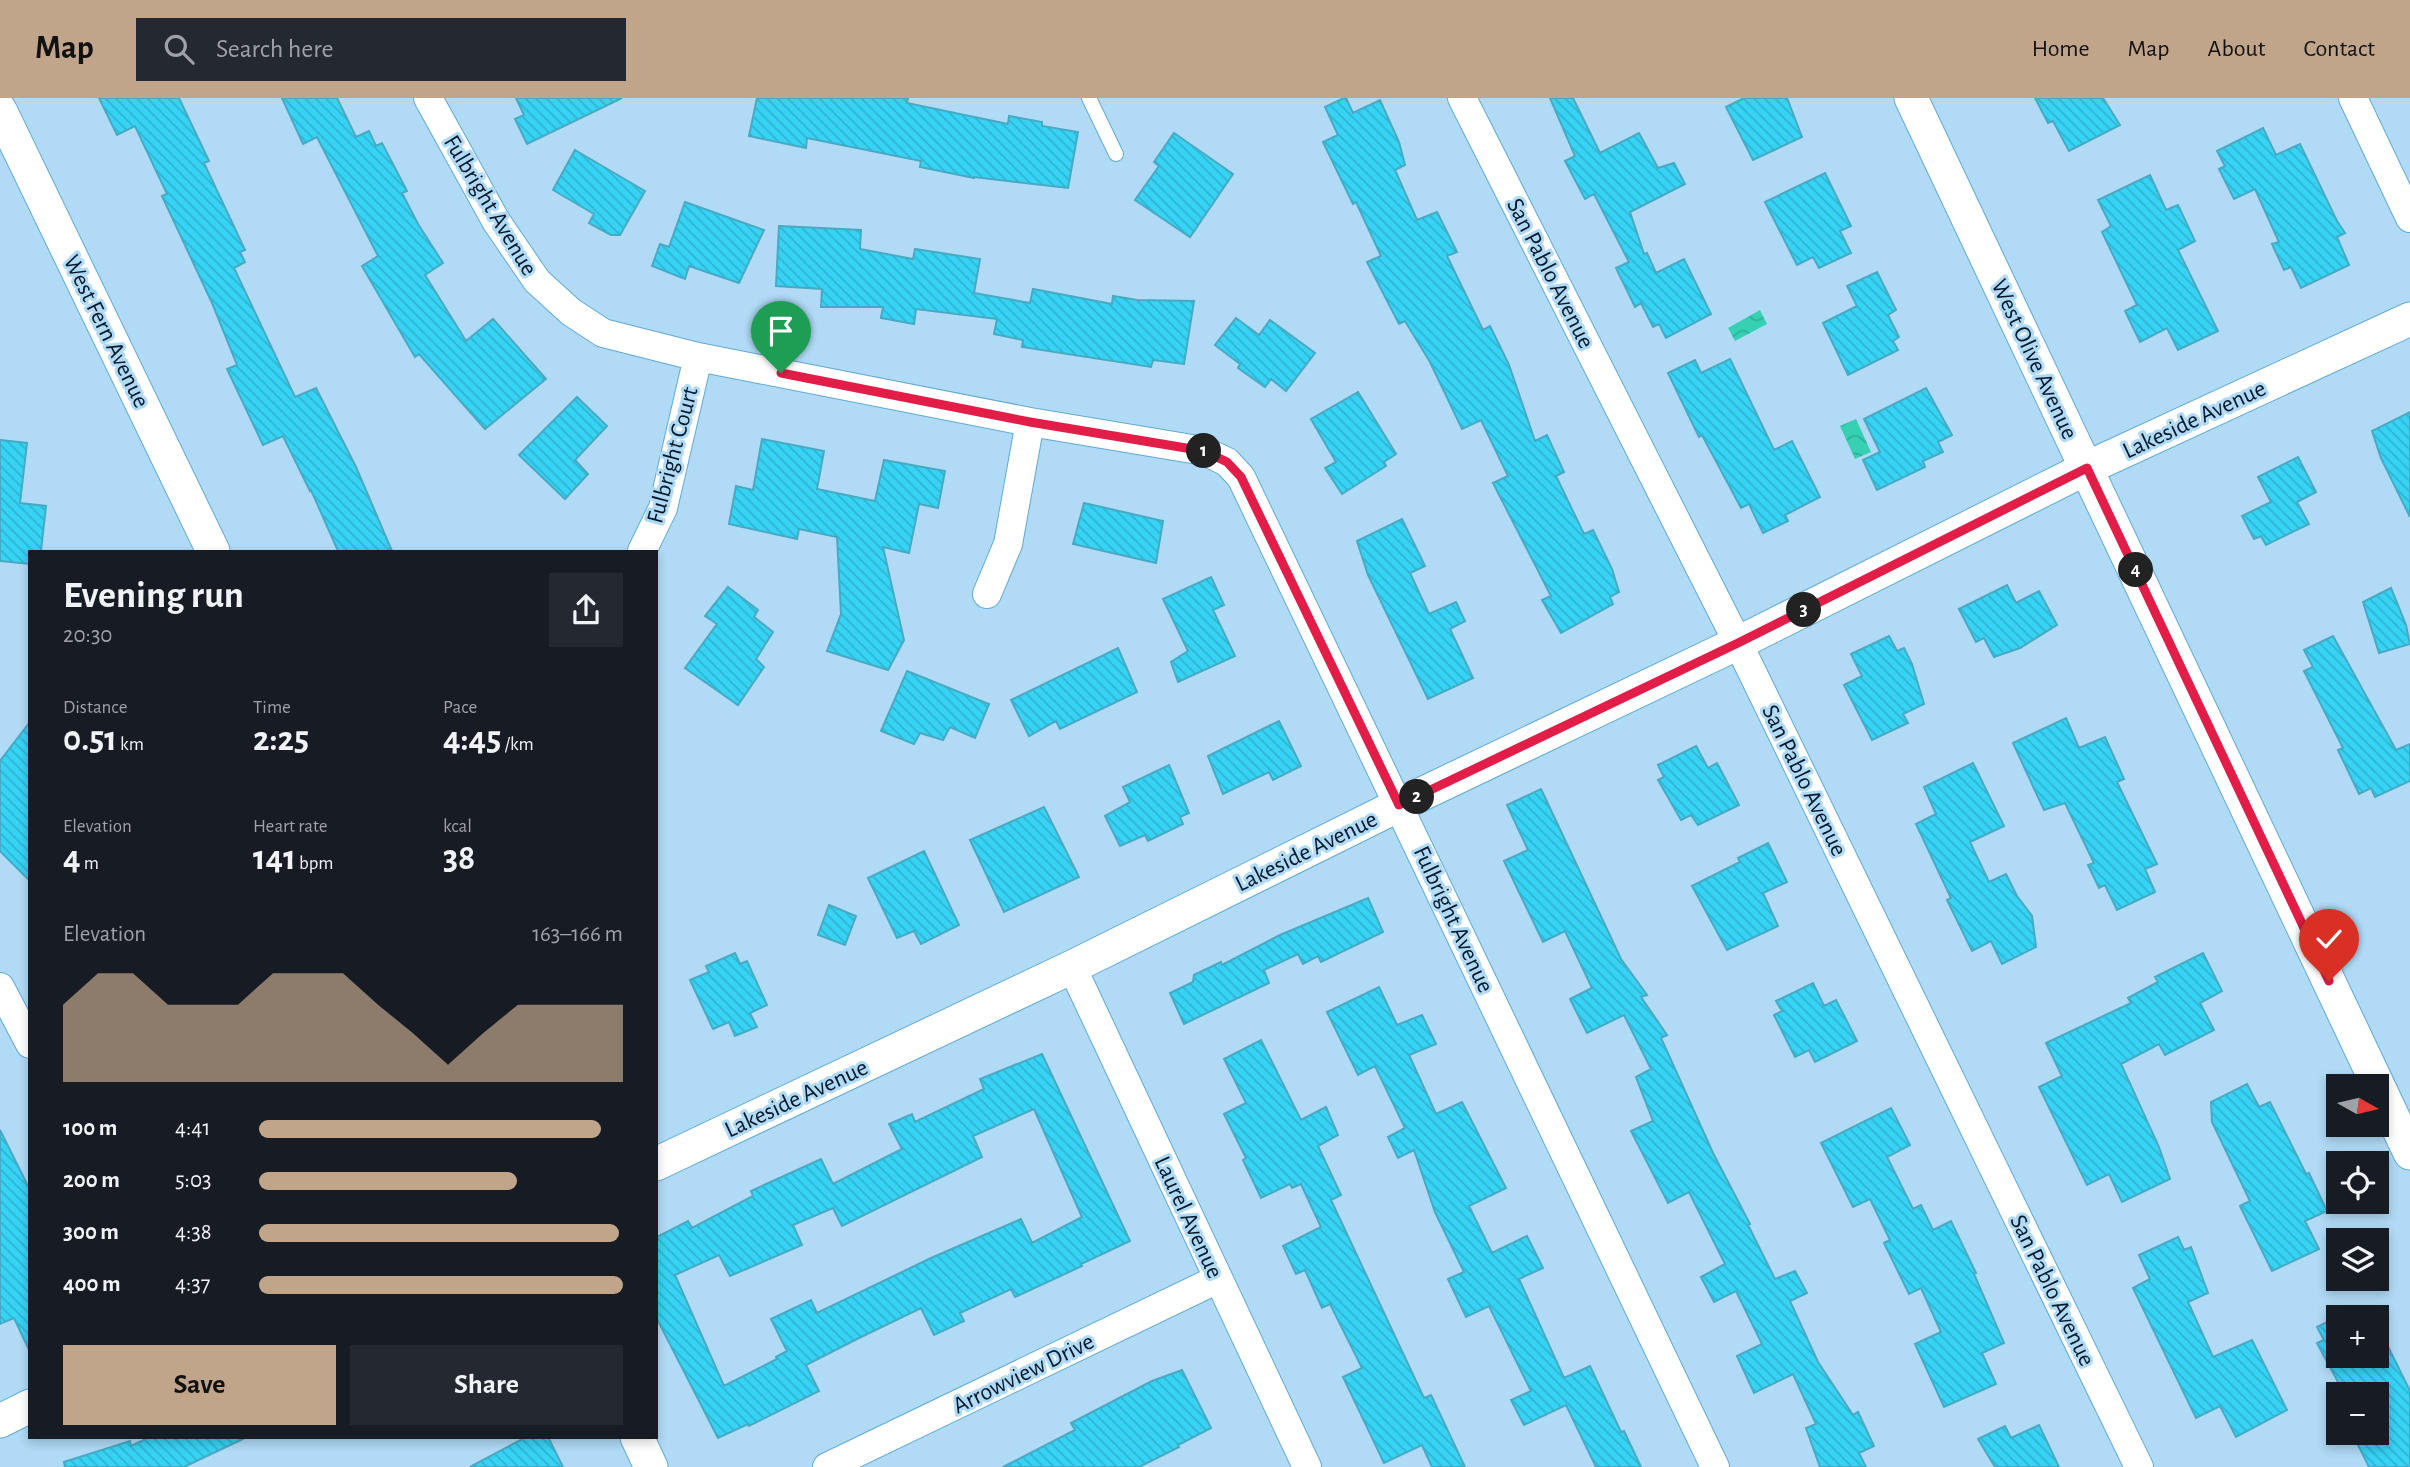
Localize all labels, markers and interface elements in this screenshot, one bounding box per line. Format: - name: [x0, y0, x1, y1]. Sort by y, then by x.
- search box: [136, 18, 626, 81]
- icon: search: [160, 30, 198, 68]
- text: Map: [35, 32, 94, 65]
- text: Search here: [216, 36, 334, 62]
- text: Home: [2032, 37, 2090, 61]
- text: Map: [2128, 37, 2170, 61]
- text: About: [2208, 37, 2265, 61]
- text: Contact: [2303, 37, 2375, 61]
- street label: Fulbright Avenue: [439, 131, 541, 280]
- street label: San Pablo Avenue: [1502, 195, 1598, 352]
- street label: West Fern Avenue: [59, 251, 153, 412]
- street label: West Olive Avenue: [1987, 276, 2082, 443]
- pin: [751, 301, 811, 373]
- icon: arrive: [762, 312, 800, 350]
- street label: Lakeside Avenue: [2119, 376, 2270, 463]
- street label: Fulbright Court: [643, 384, 703, 526]
- pin: 1: [1186, 434, 1222, 468]
- text: 1: [1200, 441, 1207, 460]
- pin: 4: [2118, 552, 2154, 588]
- text: 4: [2131, 560, 2140, 579]
- button: share: [549, 573, 623, 647]
- text: Evening run: [63, 577, 244, 615]
- pin: 3: [1786, 592, 1822, 628]
- text: 3: [1799, 600, 1808, 619]
- text: 20:30: [63, 624, 113, 647]
- text: Distance: [63, 698, 127, 717]
- text: Time: [253, 698, 291, 717]
- text: Pace: [443, 698, 477, 717]
- street label: San Pablo Avenue: [1757, 701, 1851, 860]
- text: 0.51: [63, 722, 117, 757]
- text: 2:25: [253, 722, 309, 757]
- text: 4:45: [443, 722, 501, 757]
- text: km: [117, 735, 144, 754]
- text: /km: [501, 735, 534, 754]
- pin: 2: [1400, 780, 1434, 814]
- text: 2: [1412, 787, 1421, 806]
- street label: Lakeside Avenue: [1232, 807, 1381, 897]
- text: Elevation: [63, 817, 132, 836]
- text: Heart rate: [253, 817, 328, 836]
- text: kcal: [443, 817, 472, 836]
- text: 4: [63, 841, 81, 876]
- text: 141: [253, 841, 296, 876]
- text: 38: [443, 841, 475, 876]
- street label: Fulbright Avenue: [1409, 842, 1498, 996]
- text: m: [81, 854, 99, 873]
- text: bpm: [296, 854, 333, 873]
- pin: [2299, 909, 2359, 981]
- icon: check: [2310, 920, 2348, 958]
- text: Elevation: [63, 923, 146, 946]
- text: 163–166 m: [532, 923, 623, 946]
- street label: Lakeside Avenue: [721, 1055, 872, 1142]
- north arrow: [2326, 1074, 2389, 1138]
- map controls: [2326, 1074, 2389, 1445]
- text: 100 m: [63, 1117, 117, 1140]
- text: 4:41: [175, 1117, 210, 1140]
- button: locate: [2326, 1151, 2389, 1214]
- street label: Laurel Avenue: [1149, 1153, 1227, 1282]
- text: 200 m: [63, 1169, 120, 1192]
- text: 5:03: [175, 1169, 212, 1192]
- street label: San Pablo Avenue: [2005, 1211, 2099, 1370]
- text: 300 m: [63, 1221, 119, 1244]
- text: 4:38: [175, 1221, 212, 1244]
- button: layers: [2326, 1228, 2389, 1291]
- text: 400 m: [63, 1273, 121, 1296]
- text: 4:37: [175, 1273, 210, 1296]
- button: +: [2326, 1305, 2389, 1368]
- street label: Arrowview Drive: [949, 1329, 1098, 1418]
- button: Save: [63, 1345, 336, 1425]
- button: Share: [350, 1345, 623, 1425]
- button: −: [2326, 1382, 2389, 1445]

